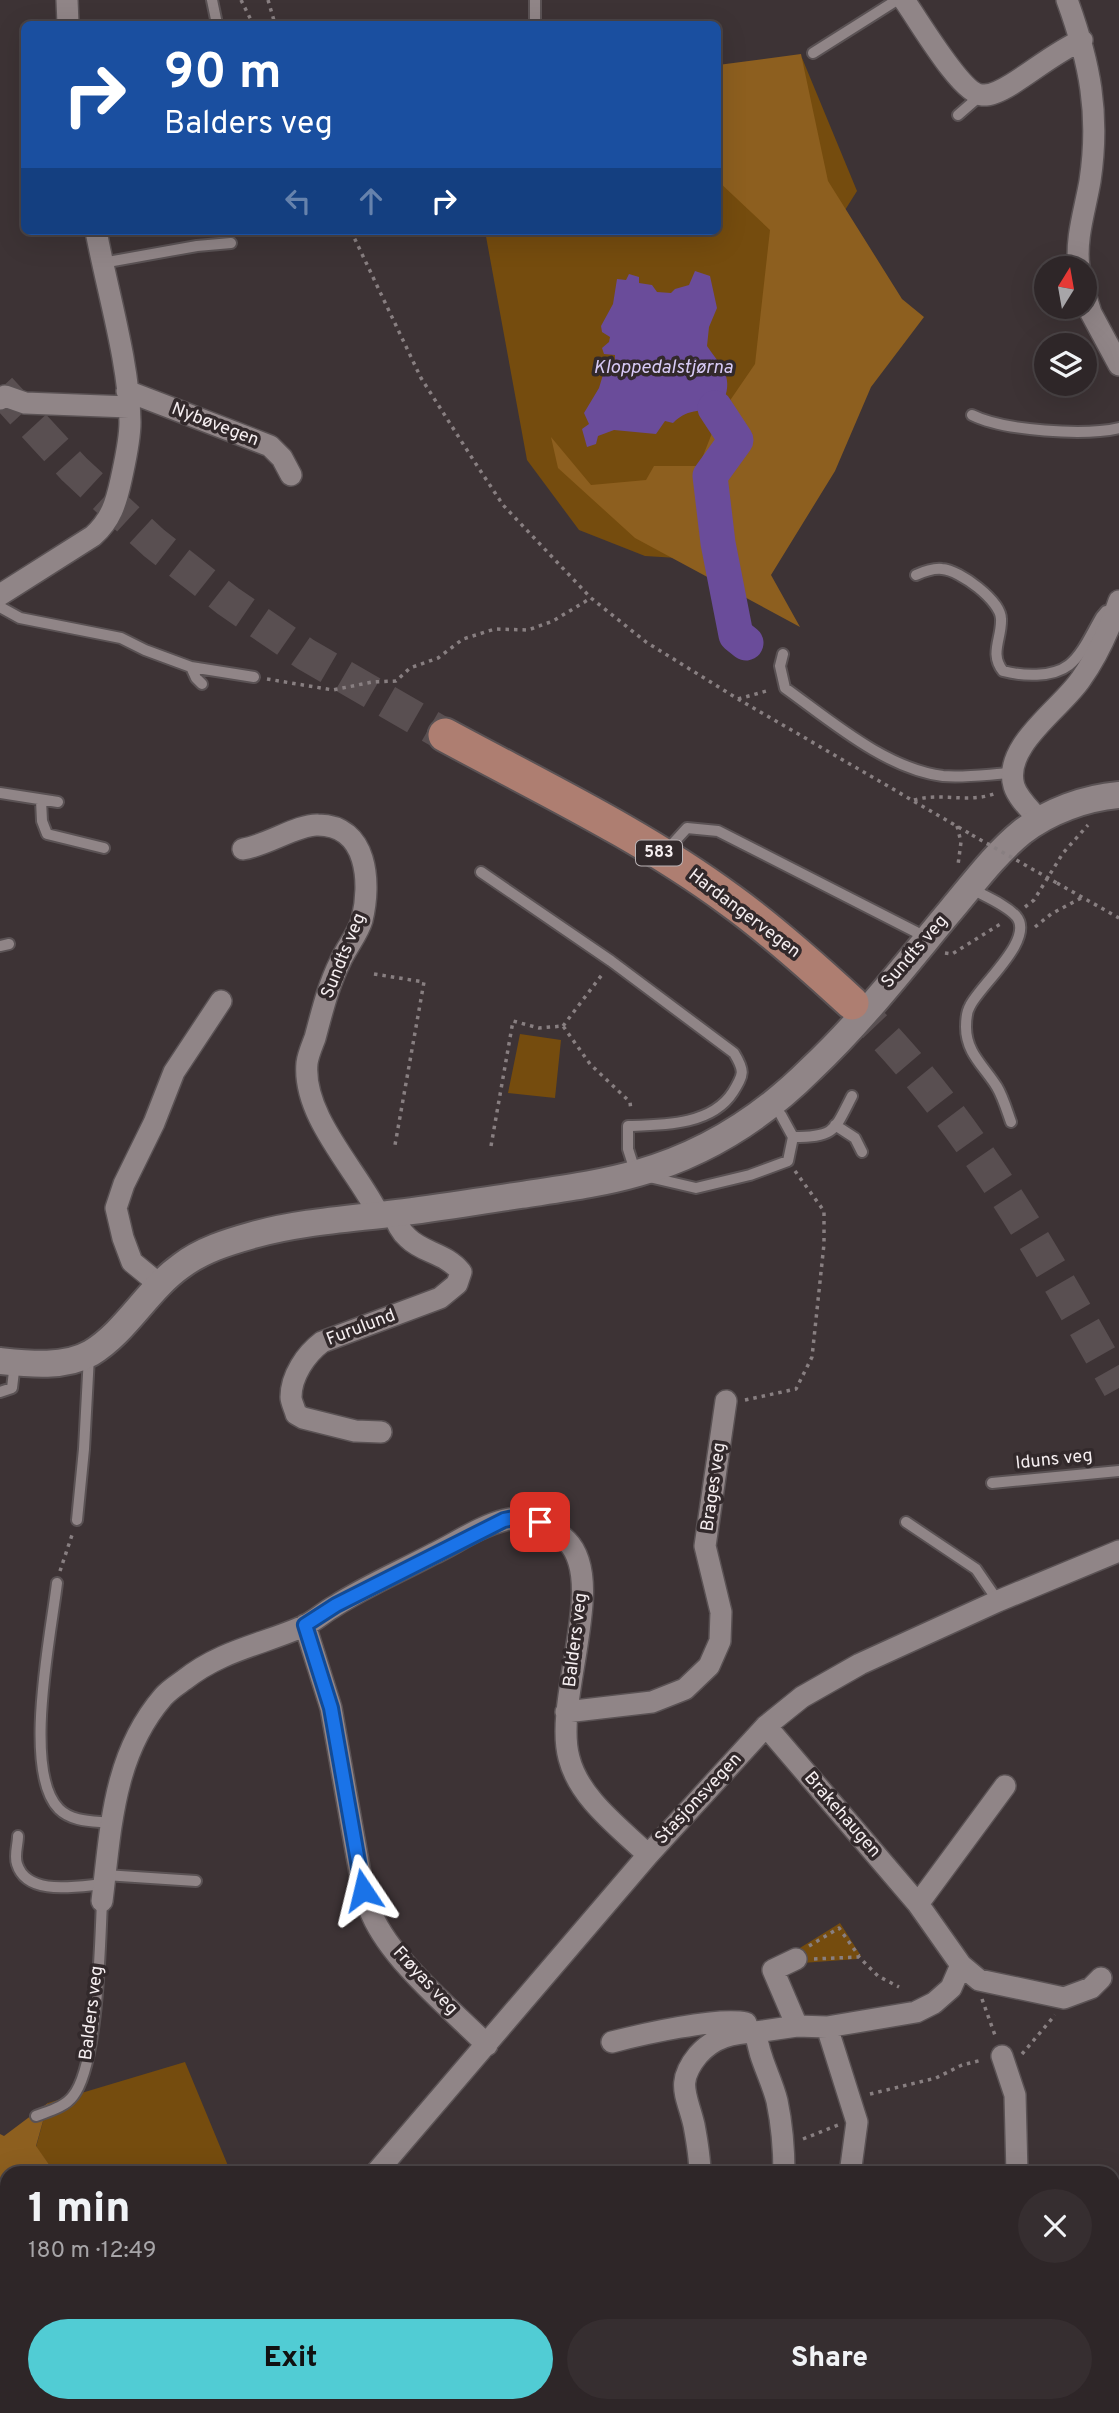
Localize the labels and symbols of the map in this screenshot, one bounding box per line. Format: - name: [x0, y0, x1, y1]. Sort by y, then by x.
- north arrow: [1034, 256, 1097, 318]
- water label: Kloppedalstjørna: [593, 356, 733, 380]
- street label: Nybøvegen: [168, 398, 262, 452]
- road number: 583: [636, 840, 682, 866]
- street label: Hardangervegen: [683, 864, 805, 964]
- street label: Sundts veg: [316, 910, 372, 1002]
- street label: Sundts veg: [877, 910, 953, 994]
- street label: Furulund: [323, 1304, 399, 1352]
- street label: Brages veg: [696, 1441, 732, 1533]
- street label: Iduns veg: [1014, 1445, 1094, 1475]
- pin: [510, 1492, 570, 1552]
- street label: Balders veg: [559, 1591, 593, 1689]
- street label: Stasjonsvegen: [651, 1748, 747, 1850]
- street label: Brakehaugen: [798, 1767, 886, 1863]
- position arrow: [326, 1853, 400, 1927]
- street label: Frøyas veg: [387, 1942, 463, 2020]
- street label: Balders veg: [75, 1964, 109, 2062]

